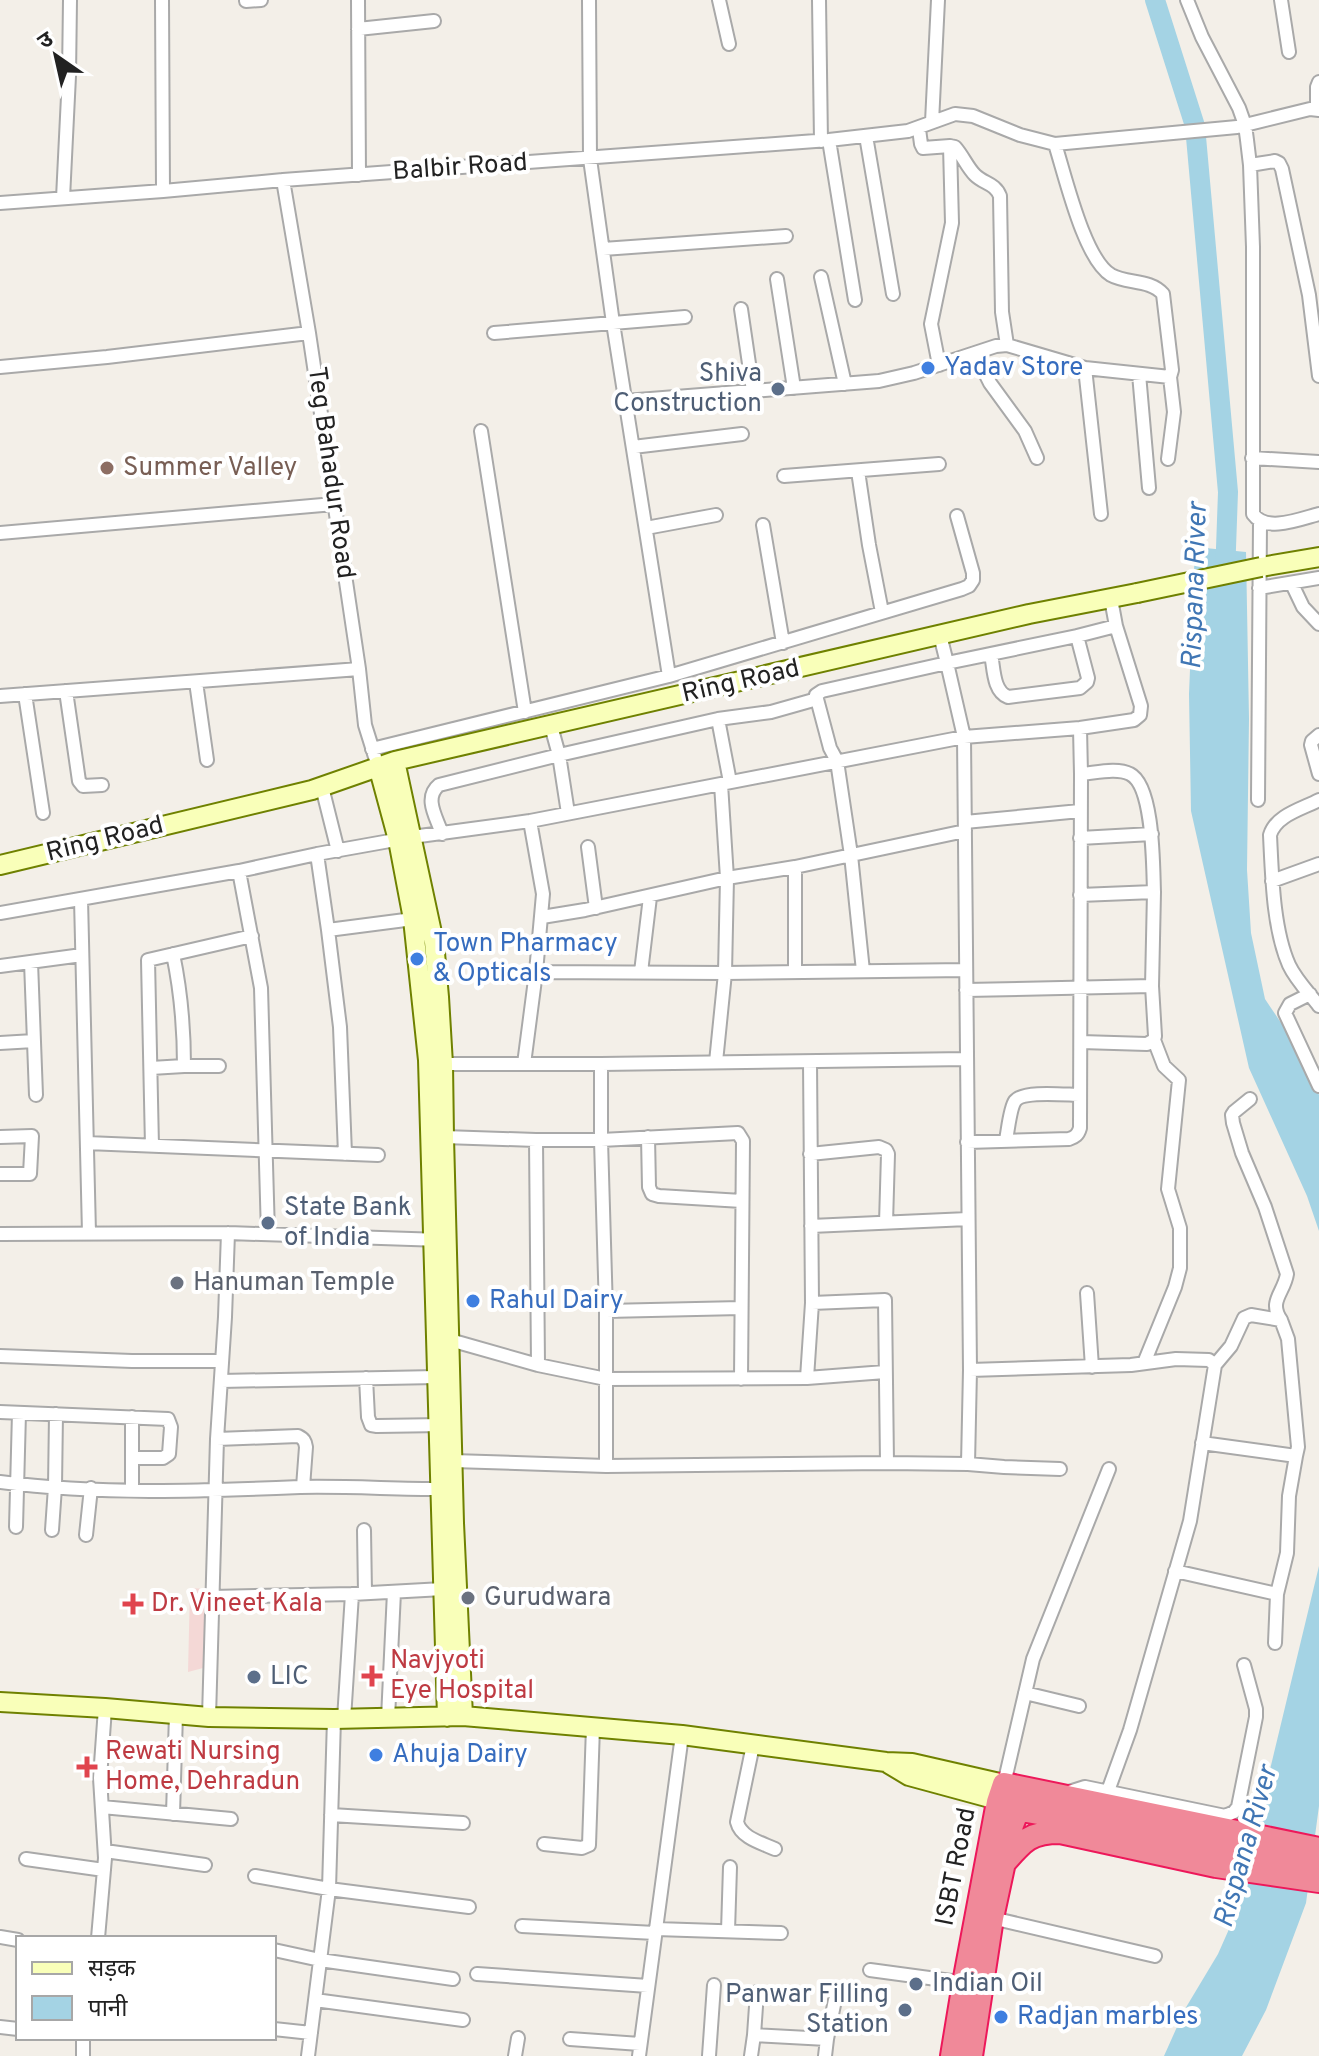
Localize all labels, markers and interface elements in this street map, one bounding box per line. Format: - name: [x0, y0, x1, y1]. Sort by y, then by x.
- north arrow: [16, 16, 96, 96]
- text: उ: [33, 26, 60, 56]
- street label: Balbir Road: [391, 147, 529, 189]
- place label: Yadav Store: [944, 352, 1083, 385]
- place label: Shiva Construction: [613, 358, 762, 421]
- marker: Yadav Store: [919, 359, 937, 377]
- street label: Teg Bahadur Road: [299, 365, 361, 581]
- marker: Shiva Construction: [769, 380, 787, 398]
- place label: Summer Valley: [123, 452, 297, 485]
- marker: Summer Valley: [98, 459, 116, 477]
- water label: Rispana River: [1175, 500, 1217, 670]
- street label: Ring Road: [679, 652, 803, 712]
- street label: Ring Road: [43, 809, 167, 871]
- place label: Town Pharmacy & Opticals: [433, 928, 618, 991]
- marker: Town Pharmacy & Opticals: [408, 950, 426, 968]
- place label: State Bank of India: [284, 1192, 412, 1255]
- marker: State Bank of India: [259, 1214, 277, 1232]
- place label: Hanuman Temple: [193, 1267, 395, 1300]
- marker: Hanuman Temple: [168, 1274, 186, 1292]
- place label: Rahul Dairy: [489, 1285, 624, 1318]
- marker: Rahul Dairy: [464, 1292, 482, 1310]
- place label: Gurudwara: [484, 1582, 611, 1615]
- place label: Dr. Vineet Kala: [151, 1588, 323, 1621]
- marker: Gurudwara: [459, 1589, 477, 1607]
- marker: Dr. Vineet Kala: [122, 1593, 144, 1615]
- place label: Navjyoti Eye Hospital: [390, 1645, 534, 1708]
- place label: LIC: [270, 1661, 309, 1694]
- marker: Navjyoti Eye Hospital: [361, 1665, 383, 1687]
- marker: LIC: [245, 1668, 263, 1686]
- place label: Rewati Nursing Home, Dehradun: [105, 1736, 300, 1799]
- place label: Ahuja Dairy: [392, 1739, 528, 1772]
- marker: Ahuja Dairy: [367, 1746, 385, 1764]
- marker: Rewati Nursing Home, Dehradun: [76, 1756, 98, 1778]
- water label: Rispana River: [1207, 1760, 1288, 1932]
- street label: ISBT Road: [929, 1805, 985, 1929]
- legend: [16, 1936, 276, 2040]
- text: सड़क: [88, 1955, 136, 1985]
- place label: Indian Oil: [932, 1968, 1043, 2001]
- marker: Indian Oil: [907, 1975, 925, 1993]
- place label: Panwar Filling Station: [725, 1979, 889, 2042]
- text: पानी: [88, 1994, 128, 2025]
- marker: Panwar Filling Station: [896, 2001, 914, 2019]
- place label: Radjan marbles: [1017, 2001, 1198, 2034]
- marker: Radjan marbles: [992, 2008, 1010, 2026]

